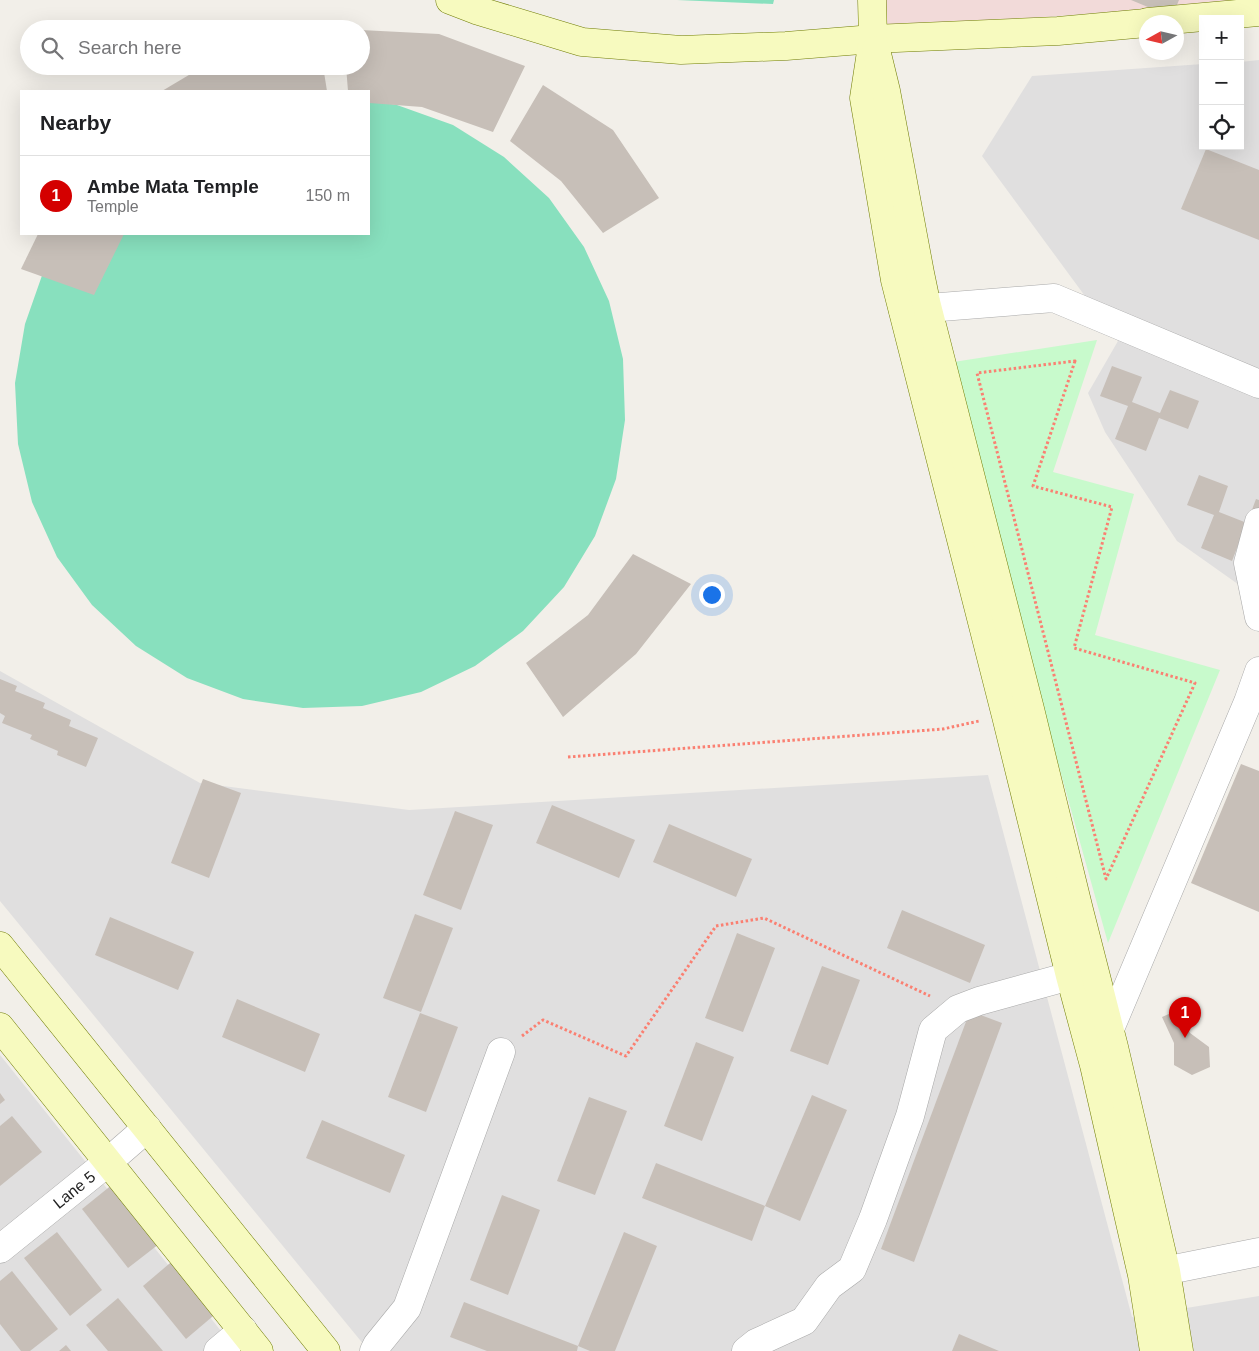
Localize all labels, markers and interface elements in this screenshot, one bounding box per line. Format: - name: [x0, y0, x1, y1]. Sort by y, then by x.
- north arrow: [1139, 15, 1184, 60]
- map controls: [1199, 15, 1244, 150]
- button: +: [1199, 15, 1244, 60]
- search box: [20, 20, 370, 75]
- icon: search: [38, 34, 66, 62]
- text: Search here: [78, 37, 182, 58]
- button: −: [1199, 60, 1244, 105]
- button: locate: [1199, 105, 1244, 150]
- text: Nearby: [40, 111, 111, 134]
- text: Ambe Mata Temple: [87, 176, 259, 197]
- text: 1: [52, 187, 60, 204]
- text: 150 m: [306, 187, 350, 204]
- text: Temple: [87, 198, 139, 215]
- your location: [699, 582, 725, 608]
- pin: 1: [1169, 997, 1201, 1038]
- street label: Lane 5: [50, 1168, 99, 1212]

